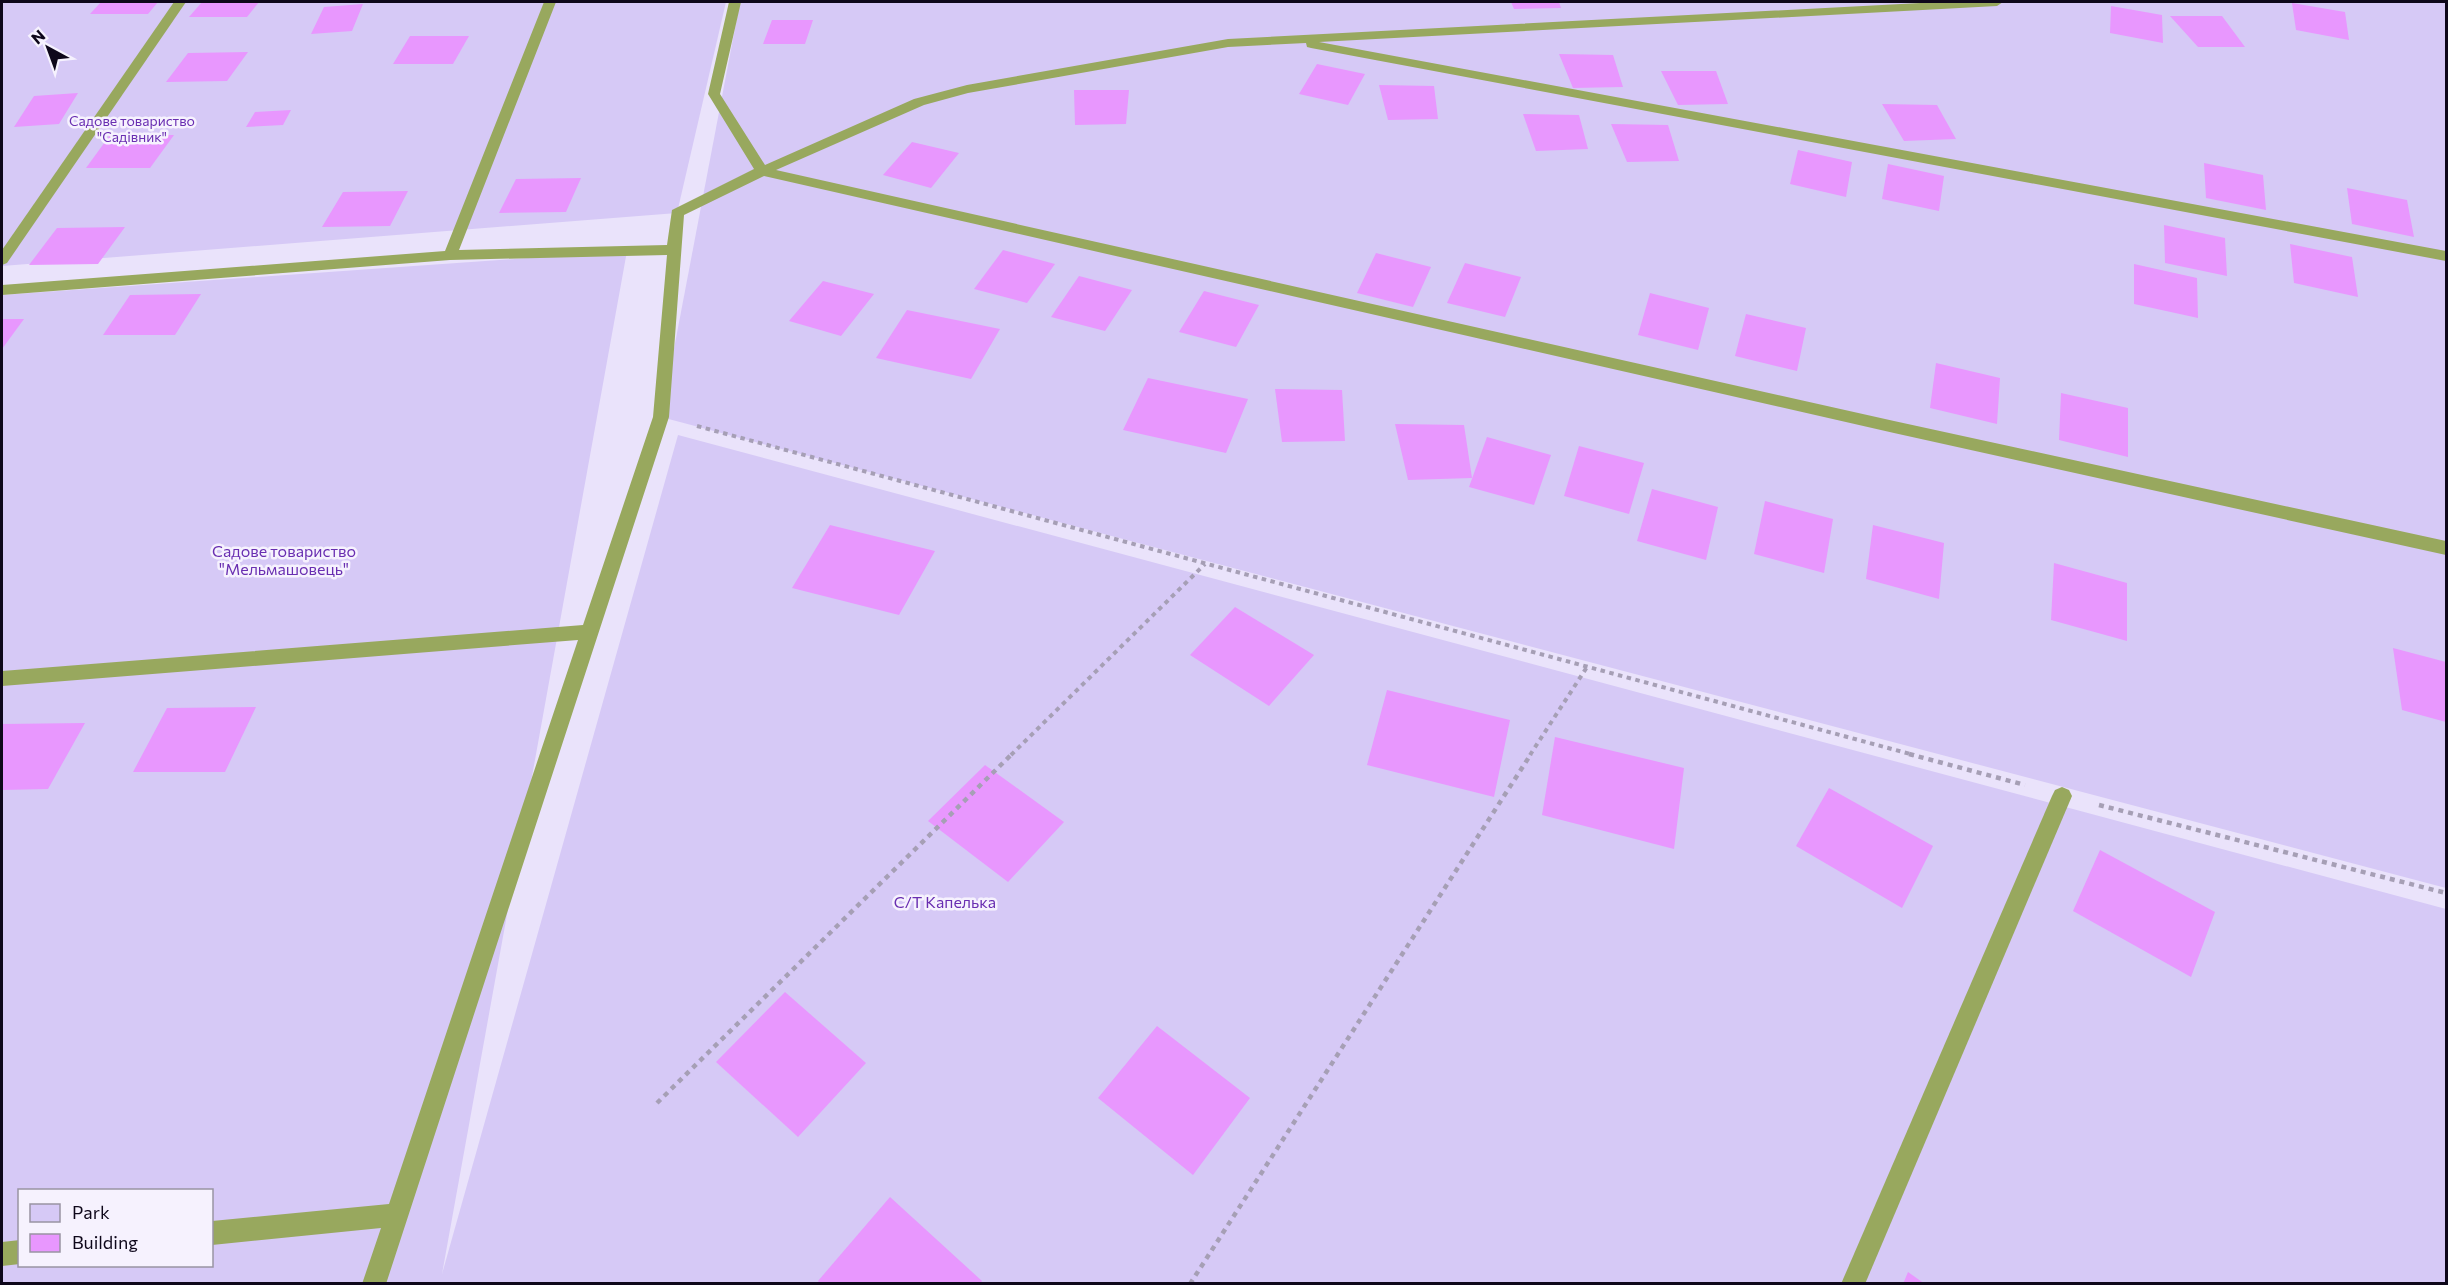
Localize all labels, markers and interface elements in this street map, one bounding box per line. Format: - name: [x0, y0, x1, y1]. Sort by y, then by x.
- north arrow: [18, 18, 78, 78]
- text: N: [27, 25, 49, 47]
- park label: Садове товариство "Садівник": [69, 112, 195, 145]
- park label: Садове товариство "Мельмашовець": [212, 541, 356, 578]
- park label: С/Т Капелька: [894, 892, 996, 911]
- legend: [18, 1189, 213, 1267]
- text: Park: [72, 1201, 110, 1223]
- text: Building: [72, 1231, 138, 1253]

